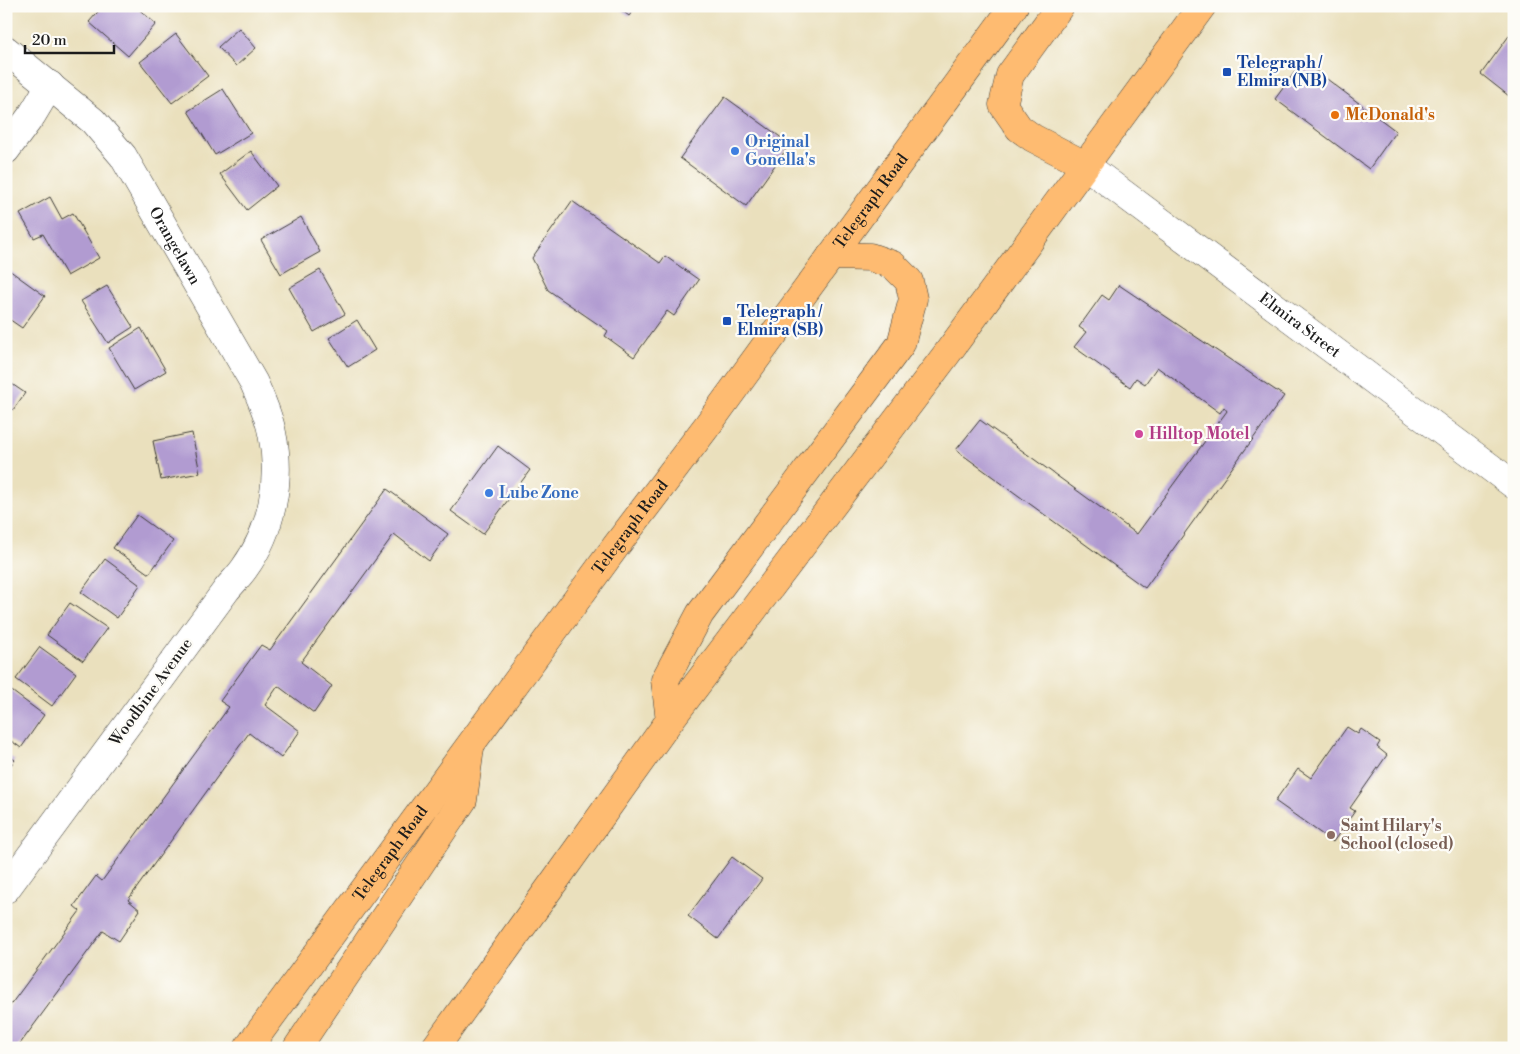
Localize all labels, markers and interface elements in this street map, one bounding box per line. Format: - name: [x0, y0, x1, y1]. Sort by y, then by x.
- scale bar: [25, 22, 114, 54]
- text: 20 m: [32, 31, 67, 50]
- place label: Telegraph / Elmira (NB): [1237, 53, 1327, 91]
- marker: Telegraph / Elmira (NB): [1221, 66, 1233, 78]
- place label: McDonald's: [1345, 105, 1435, 125]
- marker: McDonald's: [1329, 109, 1341, 121]
- place label: Original Gonella's: [745, 132, 816, 170]
- marker: Original Gonella's: [729, 145, 741, 157]
- street label: Telegraph Road: [829, 150, 913, 253]
- street label: Orangelawn: [144, 203, 205, 289]
- street label: Elmira Street: [1255, 288, 1345, 362]
- place label: Telegraph / Elmira (SB): [737, 302, 823, 340]
- marker: Telegraph / Elmira (SB): [721, 315, 733, 327]
- place label: Hilltop Motel: [1149, 424, 1250, 444]
- marker: Hilltop Motel: [1133, 428, 1145, 440]
- street label: Telegraph Road: [588, 476, 673, 579]
- place label: Lube Zone: [499, 483, 579, 503]
- marker: Lube Zone: [483, 487, 495, 499]
- street label: Woodbine Avenue: [105, 634, 197, 751]
- street label: Telegraph Road: [349, 802, 432, 905]
- place label: Saint Hilary's School (closed): [1341, 816, 1453, 854]
- marker: Saint Hilary's School (closed): [1325, 829, 1337, 841]

